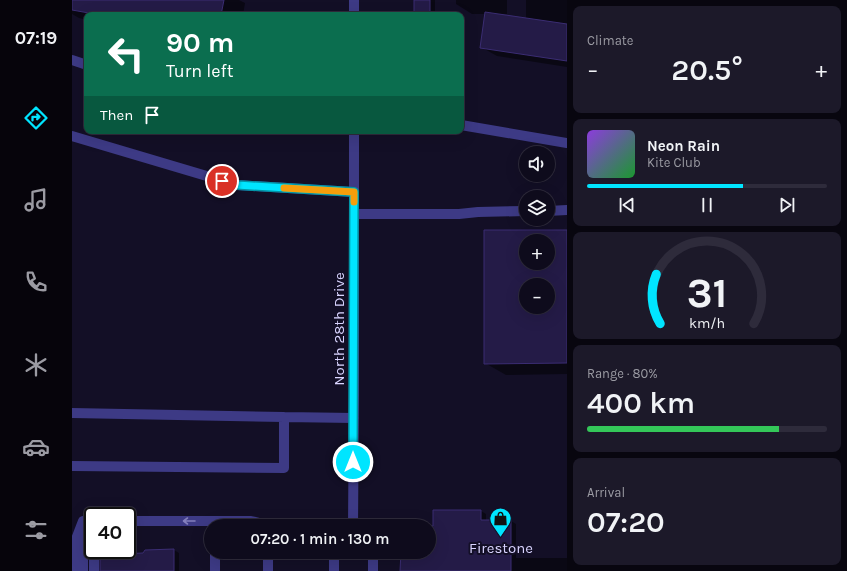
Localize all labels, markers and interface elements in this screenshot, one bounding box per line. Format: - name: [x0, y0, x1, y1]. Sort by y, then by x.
- text: 90 m: [166, 26, 234, 59]
- text: 07:19: [15, 27, 57, 49]
- icon: left: [100, 28, 152, 80]
- text: Climate: [587, 33, 633, 48]
- text: 20.5°: [671, 52, 743, 88]
- text: −: [587, 57, 599, 83]
- text: +: [815, 57, 827, 83]
- text: Turn left: [166, 60, 234, 82]
- icon: directions: [22, 104, 50, 132]
- icon: arrive: [141, 104, 163, 126]
- text: Then: [100, 106, 133, 124]
- text: Neon Rain: [647, 137, 720, 155]
- map controls: [519, 146, 555, 314]
- button: sound: [519, 146, 555, 182]
- text: Kite Club: [647, 155, 701, 170]
- pin: [205, 164, 239, 198]
- icon: arrive: [211, 170, 233, 192]
- icon: music: [22, 186, 50, 214]
- button: layers: [519, 190, 555, 226]
- icon: previous: [616, 194, 638, 216]
- icon: pause: [696, 194, 718, 216]
- icon: next: [776, 194, 798, 216]
- button: +: [519, 234, 555, 270]
- icon: phone: [22, 268, 50, 296]
- text: 31: [687, 268, 727, 316]
- street label: North 28th Drive: [330, 272, 348, 386]
- button: −: [519, 278, 555, 314]
- text: km/h: [689, 314, 725, 331]
- icon: climate: [22, 351, 50, 379]
- text: Range · 80%: [587, 366, 658, 381]
- text: 400 km: [587, 385, 695, 421]
- icon: car: [22, 433, 50, 461]
- position arrow: [332, 441, 374, 483]
- text: Arrival: [587, 485, 625, 500]
- text: 07:20: [587, 504, 665, 540]
- shop icon: Firestone: [488, 506, 514, 539]
- speed limit sign: 40: [84, 507, 136, 559]
- icon: filters: [22, 516, 50, 544]
- one-way arrow: [183, 517, 196, 525]
- text: 07:20 · 1 min · 130 m: [251, 530, 389, 548]
- place label: Firestone: [469, 539, 533, 557]

